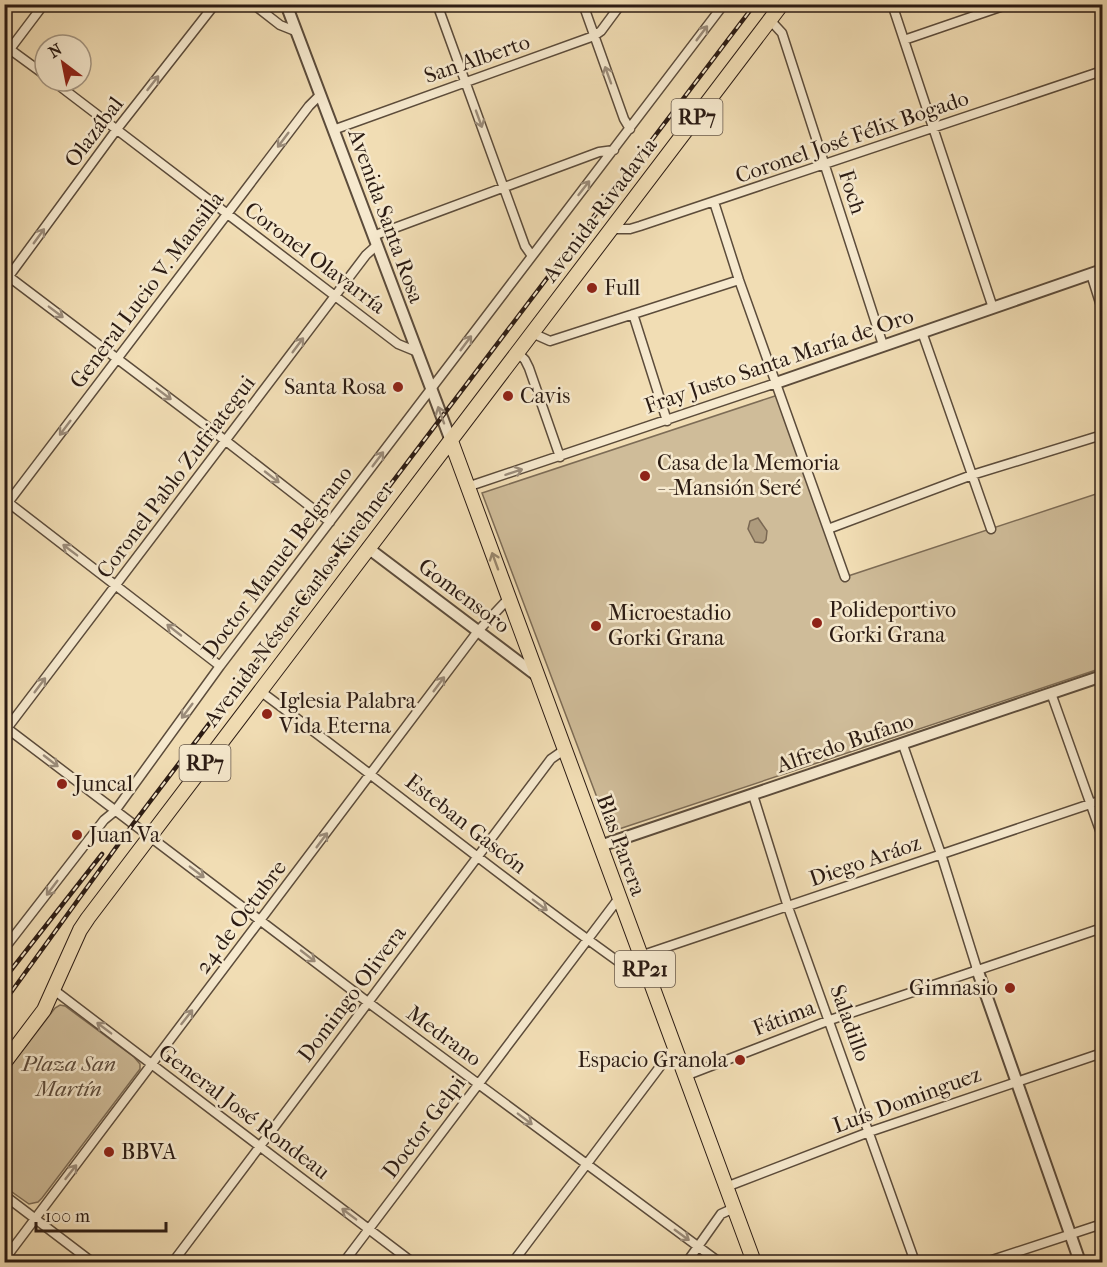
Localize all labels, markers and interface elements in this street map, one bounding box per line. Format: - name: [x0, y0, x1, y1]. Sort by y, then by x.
- one-way arrow: [696, 25, 709, 41]
- street label: San Alberto: [421, 29, 533, 89]
- north arrow: [33, 33, 93, 93]
- text: N: [45, 39, 66, 62]
- one-way arrow: [602, 66, 613, 84]
- one-way arrow: [147, 76, 159, 92]
- street label: Coronel José Félix Bogado: [732, 85, 972, 189]
- street label: Olazábal: [59, 92, 129, 172]
- road number: RP7: [672, 99, 722, 135]
- one-way arrow: [474, 109, 485, 127]
- street label: Avenida Santa Rosa: [342, 125, 430, 307]
- one-way arrow: [276, 132, 289, 148]
- street label: Avenida Rivadavia: [537, 132, 663, 288]
- street label: Foch: [833, 167, 871, 218]
- one-way arrow: [578, 180, 591, 196]
- street label: General Lucio V. Mansilla: [64, 186, 230, 394]
- street label: Coronel Olavarría: [239, 196, 391, 320]
- one-way arrow: [33, 229, 45, 245]
- place label: Full: [604, 275, 640, 301]
- marker: Full: [585, 281, 599, 295]
- street label: Fray Justo Santa María de Oro: [641, 303, 917, 419]
- one-way arrow: [48, 306, 64, 318]
- one-way arrow: [460, 335, 473, 351]
- one-way arrow: [291, 338, 304, 354]
- street label: Coronel Pablo Zufriategui: [91, 370, 261, 583]
- place label: Santa Rosa: [284, 374, 387, 400]
- marker: Santa Rosa: [391, 380, 405, 394]
- place label: Cavis: [520, 383, 570, 409]
- one-way arrow: [155, 387, 171, 400]
- marker: Cavis: [501, 389, 515, 403]
- one-way arrow: [435, 406, 446, 425]
- one-way arrow: [58, 419, 71, 435]
- place label: Casa de la Memoria - -Mansión Seré: [657, 450, 840, 501]
- one-way arrow: [372, 452, 385, 468]
- street label: Doctor Manuel Belgrano: [196, 461, 358, 663]
- one-way arrow: [504, 466, 523, 477]
- marker: Casa de la Memoria - -Mansión Seré: [638, 469, 652, 483]
- one-way arrow: [264, 470, 280, 483]
- street label: Avenida Néstor Carlos Kirchner: [198, 476, 400, 732]
- one-way arrow: [62, 543, 78, 556]
- one-way arrow: [488, 552, 499, 571]
- street label: Gomensoro: [413, 553, 515, 639]
- place label: Polideportivo Gorki Grana: [829, 597, 956, 648]
- place label: Microestadio Gorki Grana: [608, 600, 731, 651]
- marker: Polideportivo Gorki Grana: [810, 616, 824, 630]
- marker: Microestadio Gorki Grana: [589, 619, 603, 633]
- one-way arrow: [166, 623, 182, 636]
- one-way arrow: [432, 676, 445, 692]
- one-way arrow: [34, 677, 46, 693]
- place label: Iglesia Palabra Vida Eterna: [278, 688, 417, 739]
- one-way arrow: [181, 702, 193, 718]
- marker: Iglesia Palabra Vida Eterna: [260, 707, 274, 721]
- street label: Alfredo Bufano: [772, 707, 917, 779]
- road number: RP7: [180, 745, 230, 781]
- one-way arrow: [43, 755, 59, 768]
- street label: Esteban Gascón: [400, 769, 532, 880]
- place label: Juncal: [72, 771, 133, 797]
- marker: Juncal: [55, 777, 69, 791]
- street label: Blas Parera: [591, 791, 652, 900]
- place label: Juan Va: [87, 822, 161, 848]
- marker: Juan Va: [70, 828, 84, 842]
- street label: Diego Aráoz: [806, 830, 924, 892]
- one-way arrow: [316, 833, 328, 849]
- street label: 24 de Octubre: [190, 855, 292, 979]
- one-way arrow: [188, 865, 204, 878]
- one-way arrow: [45, 880, 58, 896]
- one-way arrow: [532, 898, 548, 911]
- street label: Domingo Olivera: [292, 920, 412, 1067]
- one-way arrow: [299, 950, 315, 962]
- road number: RP21: [615, 951, 675, 987]
- place label: Gimnasio: [909, 975, 998, 1001]
- street label: Saladillo: [824, 981, 876, 1065]
- marker: Gimnasio: [1003, 981, 1017, 995]
- street label: Fátima: [749, 994, 820, 1042]
- street label: Medrano: [402, 1000, 486, 1072]
- one-way arrow: [180, 1009, 193, 1025]
- one-way arrow: [97, 1021, 113, 1034]
- street label: General José Rondeau: [153, 1039, 335, 1185]
- place label: Espacio Granola: [577, 1047, 729, 1073]
- park label: Plaza San Martín: [21, 1051, 116, 1102]
- marker: Espacio Granola: [733, 1053, 747, 1067]
- street label: Luís Dominguez: [829, 1061, 985, 1139]
- street label: Doctor Gelpi: [377, 1070, 471, 1183]
- one-way arrow: [517, 1112, 533, 1125]
- place label: BBVA: [121, 1139, 177, 1165]
- marker: BBVA: [102, 1145, 116, 1159]
- one-way arrow: [65, 1165, 77, 1181]
- scale bar: [36, 1195, 166, 1233]
- text: 100 m: [45, 1206, 90, 1227]
- one-way arrow: [341, 1208, 357, 1221]
- one-way arrow: [673, 1229, 689, 1241]

